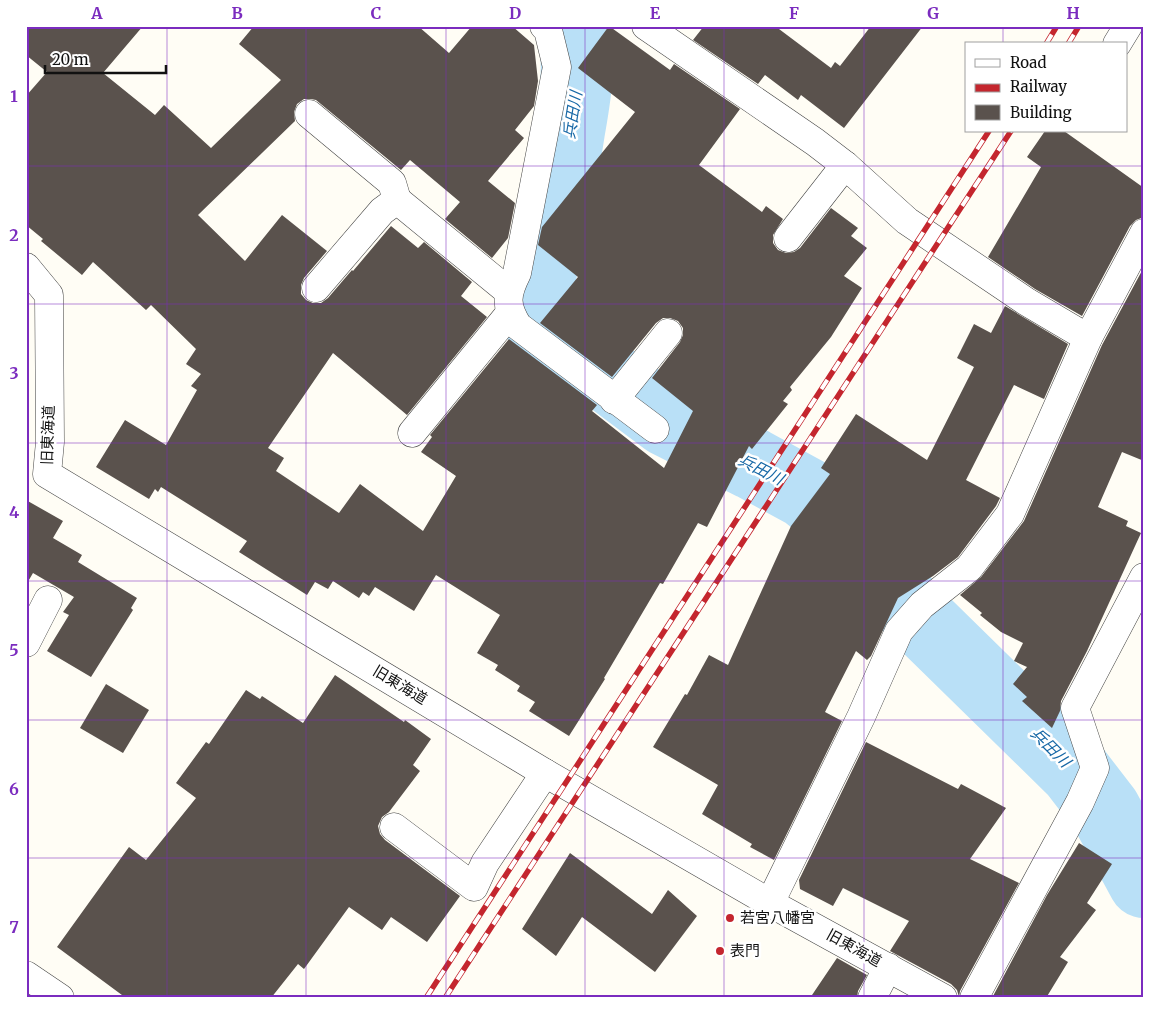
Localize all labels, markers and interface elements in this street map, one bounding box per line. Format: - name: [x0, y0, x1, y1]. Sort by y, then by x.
- text: A: [90, 3, 103, 23]
- text: B: [231, 3, 243, 23]
- text: C: [371, 3, 381, 23]
- text: D: [509, 3, 521, 23]
- text: E: [650, 3, 661, 23]
- text: F: [789, 3, 799, 23]
- text: G: [927, 3, 939, 23]
- text: H: [1066, 3, 1080, 23]
- scale bar: [45, 42, 166, 74]
- legend: [965, 42, 1128, 132]
- text: 20 m: [52, 50, 89, 69]
- text: Road: [1010, 53, 1046, 72]
- text: Railway: [1010, 77, 1067, 96]
- text: 1: [10, 86, 18, 106]
- water label: 兵田川: [558, 88, 586, 140]
- text: Building: [1010, 103, 1072, 122]
- text: 2: [9, 225, 19, 245]
- text: 3: [9, 363, 19, 383]
- street label: 旧東海道: [37, 405, 58, 465]
- water label: 兵田川: [735, 449, 789, 490]
- text: 4: [9, 502, 19, 522]
- text: 5: [9, 640, 19, 660]
- street label: 旧東海道: [370, 661, 431, 708]
- water label: 兵田川: [1027, 723, 1076, 772]
- text: 6: [9, 779, 19, 799]
- place label: 若宮八幡宮: [740, 908, 815, 927]
- marker: 若宮八幡宮: [724, 912, 736, 924]
- text: 7: [9, 917, 19, 937]
- street label: 旧東海道: [823, 925, 885, 970]
- place label: 表門: [730, 941, 760, 960]
- marker: 表門: [714, 945, 726, 957]

